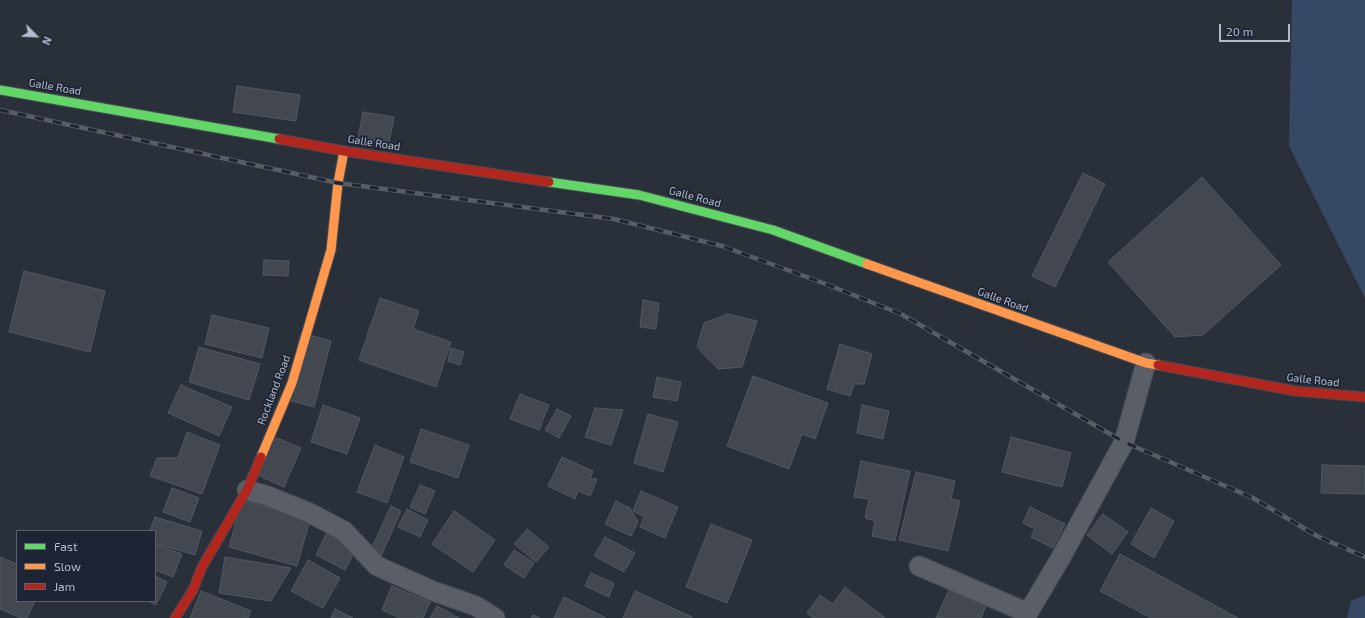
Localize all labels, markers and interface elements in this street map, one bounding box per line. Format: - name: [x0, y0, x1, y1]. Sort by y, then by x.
- north arrow: [16, 16, 56, 56]
- scale bar: [1221, 16, 1292, 42]
- text: 20 m: [1226, 24, 1253, 38]
- text: N: [40, 35, 55, 47]
- street label: Galle Road: [28, 76, 82, 98]
- street label: Galle Road: [347, 132, 401, 154]
- street label: Galle Road: [668, 184, 722, 210]
- street label: Galle Road: [976, 285, 1030, 315]
- street label: Rockland Road: [255, 353, 293, 427]
- street label: Galle Road: [1286, 371, 1340, 389]
- legend: [16, 530, 156, 602]
- text: Fast: [54, 539, 77, 553]
- text: Slow: [54, 559, 81, 573]
- text: Jam: [54, 579, 75, 593]

